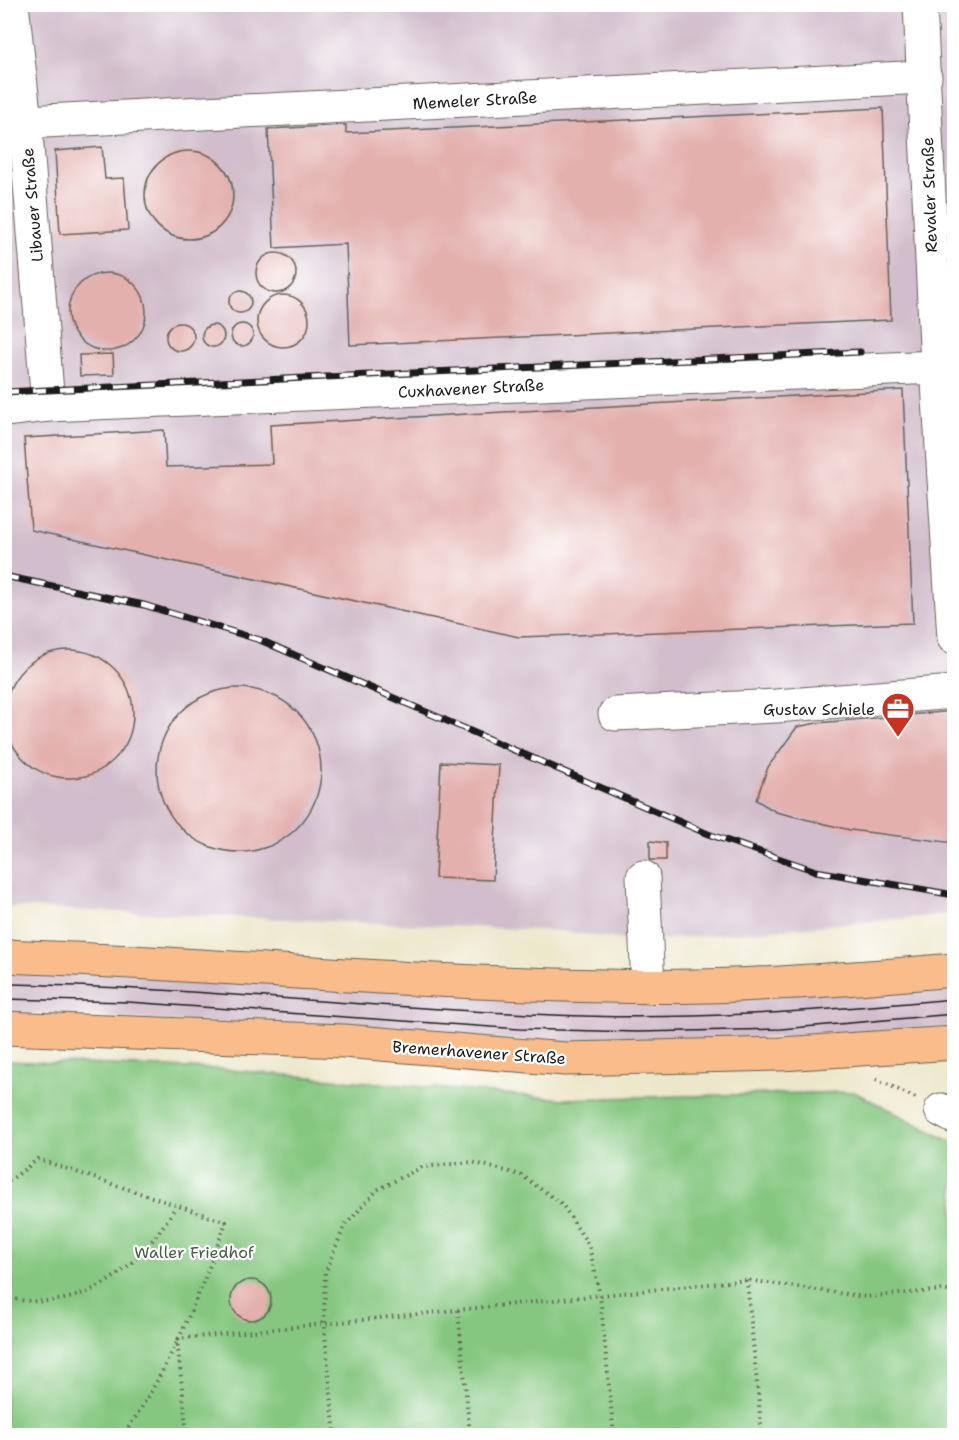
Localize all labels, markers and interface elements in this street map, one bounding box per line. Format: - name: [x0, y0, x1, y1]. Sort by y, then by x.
- street label: Memeler Straße: [412, 87, 538, 114]
- street label: Revaler Straße: [917, 137, 942, 253]
- street label: Libauer Straße: [17, 147, 48, 263]
- street label: Cuxhavener Straße: [397, 374, 545, 403]
- office icon: Gustav Schiele: [880, 691, 916, 738]
- place label: Gustav Schiele: [763, 699, 875, 720]
- street label: Bremerhavener Straße: [392, 1036, 566, 1069]
- park label: Waller Friedhof: [134, 1242, 255, 1263]

